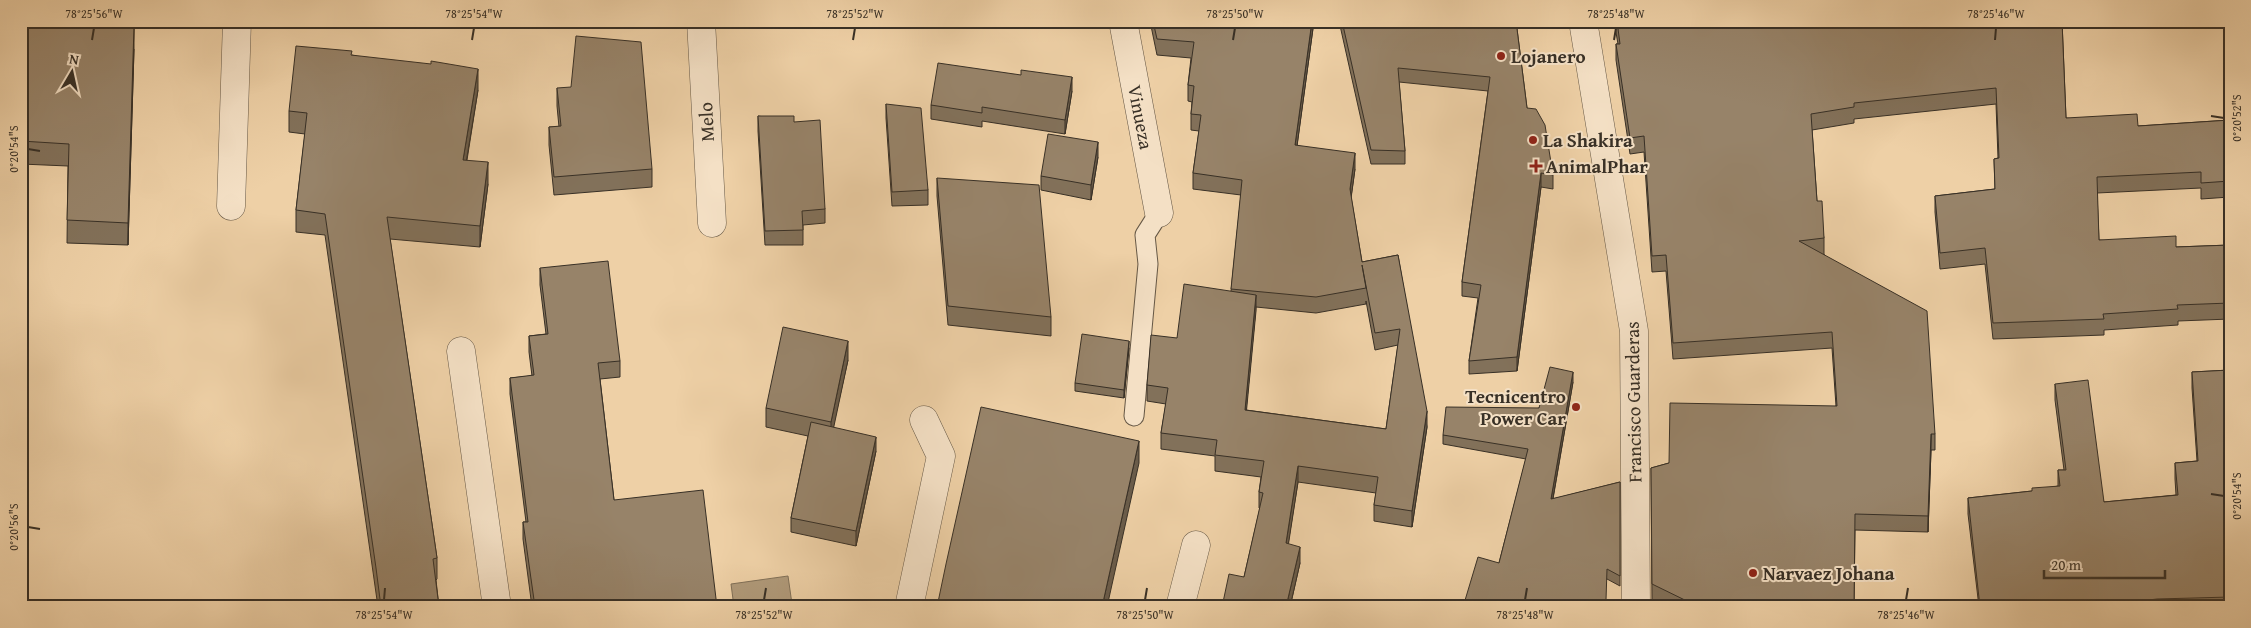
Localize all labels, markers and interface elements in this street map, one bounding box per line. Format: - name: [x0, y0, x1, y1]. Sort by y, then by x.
- text: 78°25'56"W: [65, 5, 124, 22]
- text: 78°25'54"W: [445, 5, 504, 22]
- text: 78°25'52"W: [826, 5, 885, 22]
- text: 78°25'50"W: [1206, 5, 1265, 22]
- text: 78°25'48"W: [1587, 5, 1646, 22]
- text: 78°25'46"W: [1967, 5, 2026, 22]
- place label: Lojanero: [1511, 42, 1586, 70]
- north arrow: [48, 48, 98, 98]
- text: N: [68, 49, 81, 70]
- marker: Lojanero: [1495, 50, 1507, 62]
- street label: Vinueza: [1121, 82, 1161, 152]
- text: 0°20'52"S: [2228, 94, 2245, 142]
- street label: Melo: [691, 102, 721, 142]
- text: 0°20'54"S: [5, 125, 22, 173]
- place label: La Shakira: [1543, 126, 1633, 154]
- marker: La Shakira: [1527, 134, 1539, 146]
- place label: AnimalPhar: [1546, 152, 1648, 180]
- marker: AnimalPhar: [1530, 160, 1542, 172]
- street label: Francisco Guarderas: [1618, 321, 1648, 483]
- place label: Tecnicentro Power Car: [1465, 382, 1566, 432]
- marker: Tecnicentro Power Car: [1570, 401, 1582, 413]
- text: 0°20'54"S: [2228, 472, 2245, 520]
- text: 0°20'56"S: [5, 503, 22, 551]
- scale bar: [2044, 548, 2165, 580]
- text: 20 m: [2051, 554, 2082, 575]
- place label: Narvaez Johana: [1763, 559, 1895, 587]
- marker: Narvaez Johana: [1747, 567, 1759, 579]
- text: 78°25'54"W: [355, 606, 414, 623]
- text: 78°25'52"W: [735, 606, 794, 623]
- text: 78°25'50"W: [1116, 606, 1175, 623]
- text: 78°25'48"W: [1496, 606, 1555, 623]
- text: 78°25'46"W: [1877, 606, 1936, 623]

